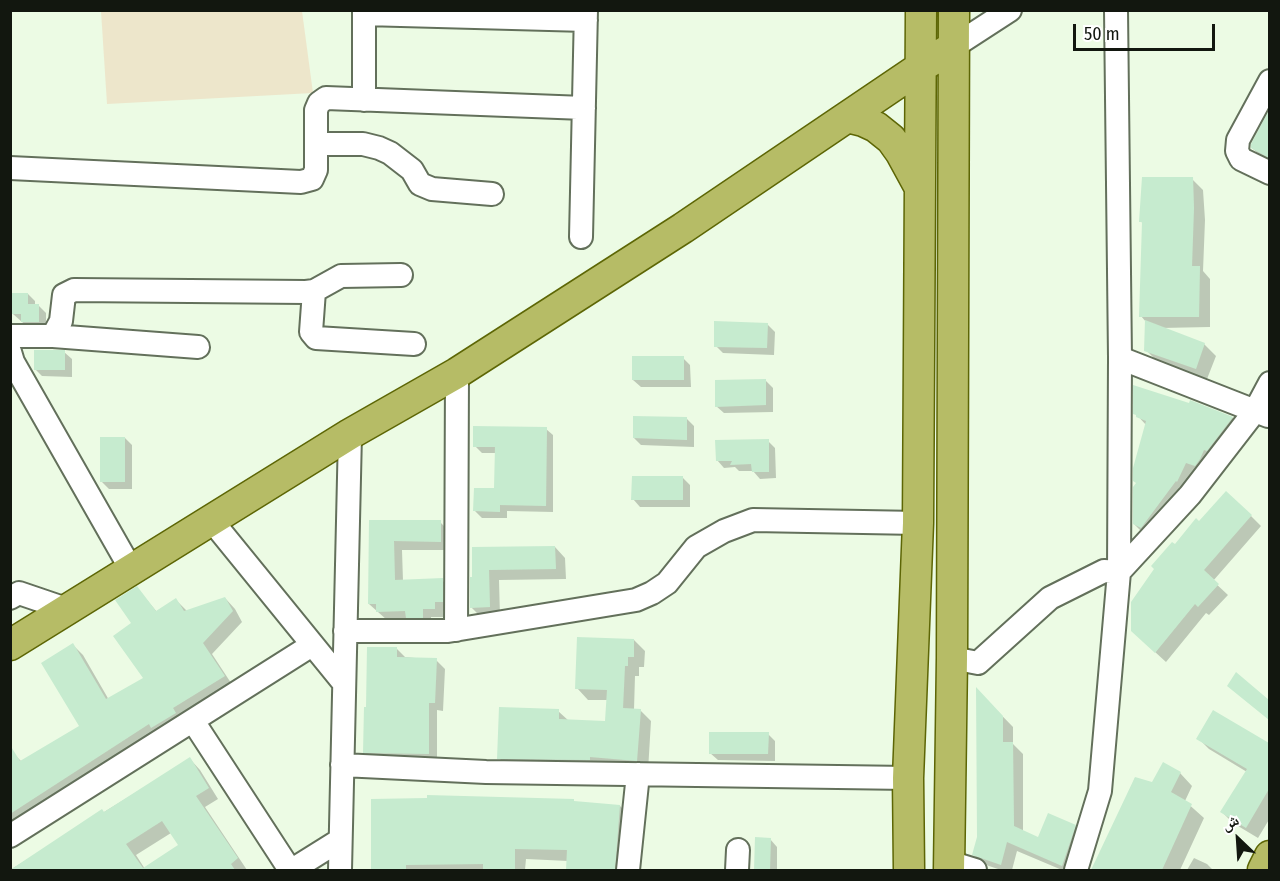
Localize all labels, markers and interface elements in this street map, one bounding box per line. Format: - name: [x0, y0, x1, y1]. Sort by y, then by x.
- scale bar: [1076, 12, 1218, 50]
- text: 50 m: [1084, 23, 1120, 45]
- north arrow: [1208, 809, 1268, 869]
- text: ش: [1218, 810, 1242, 834]

